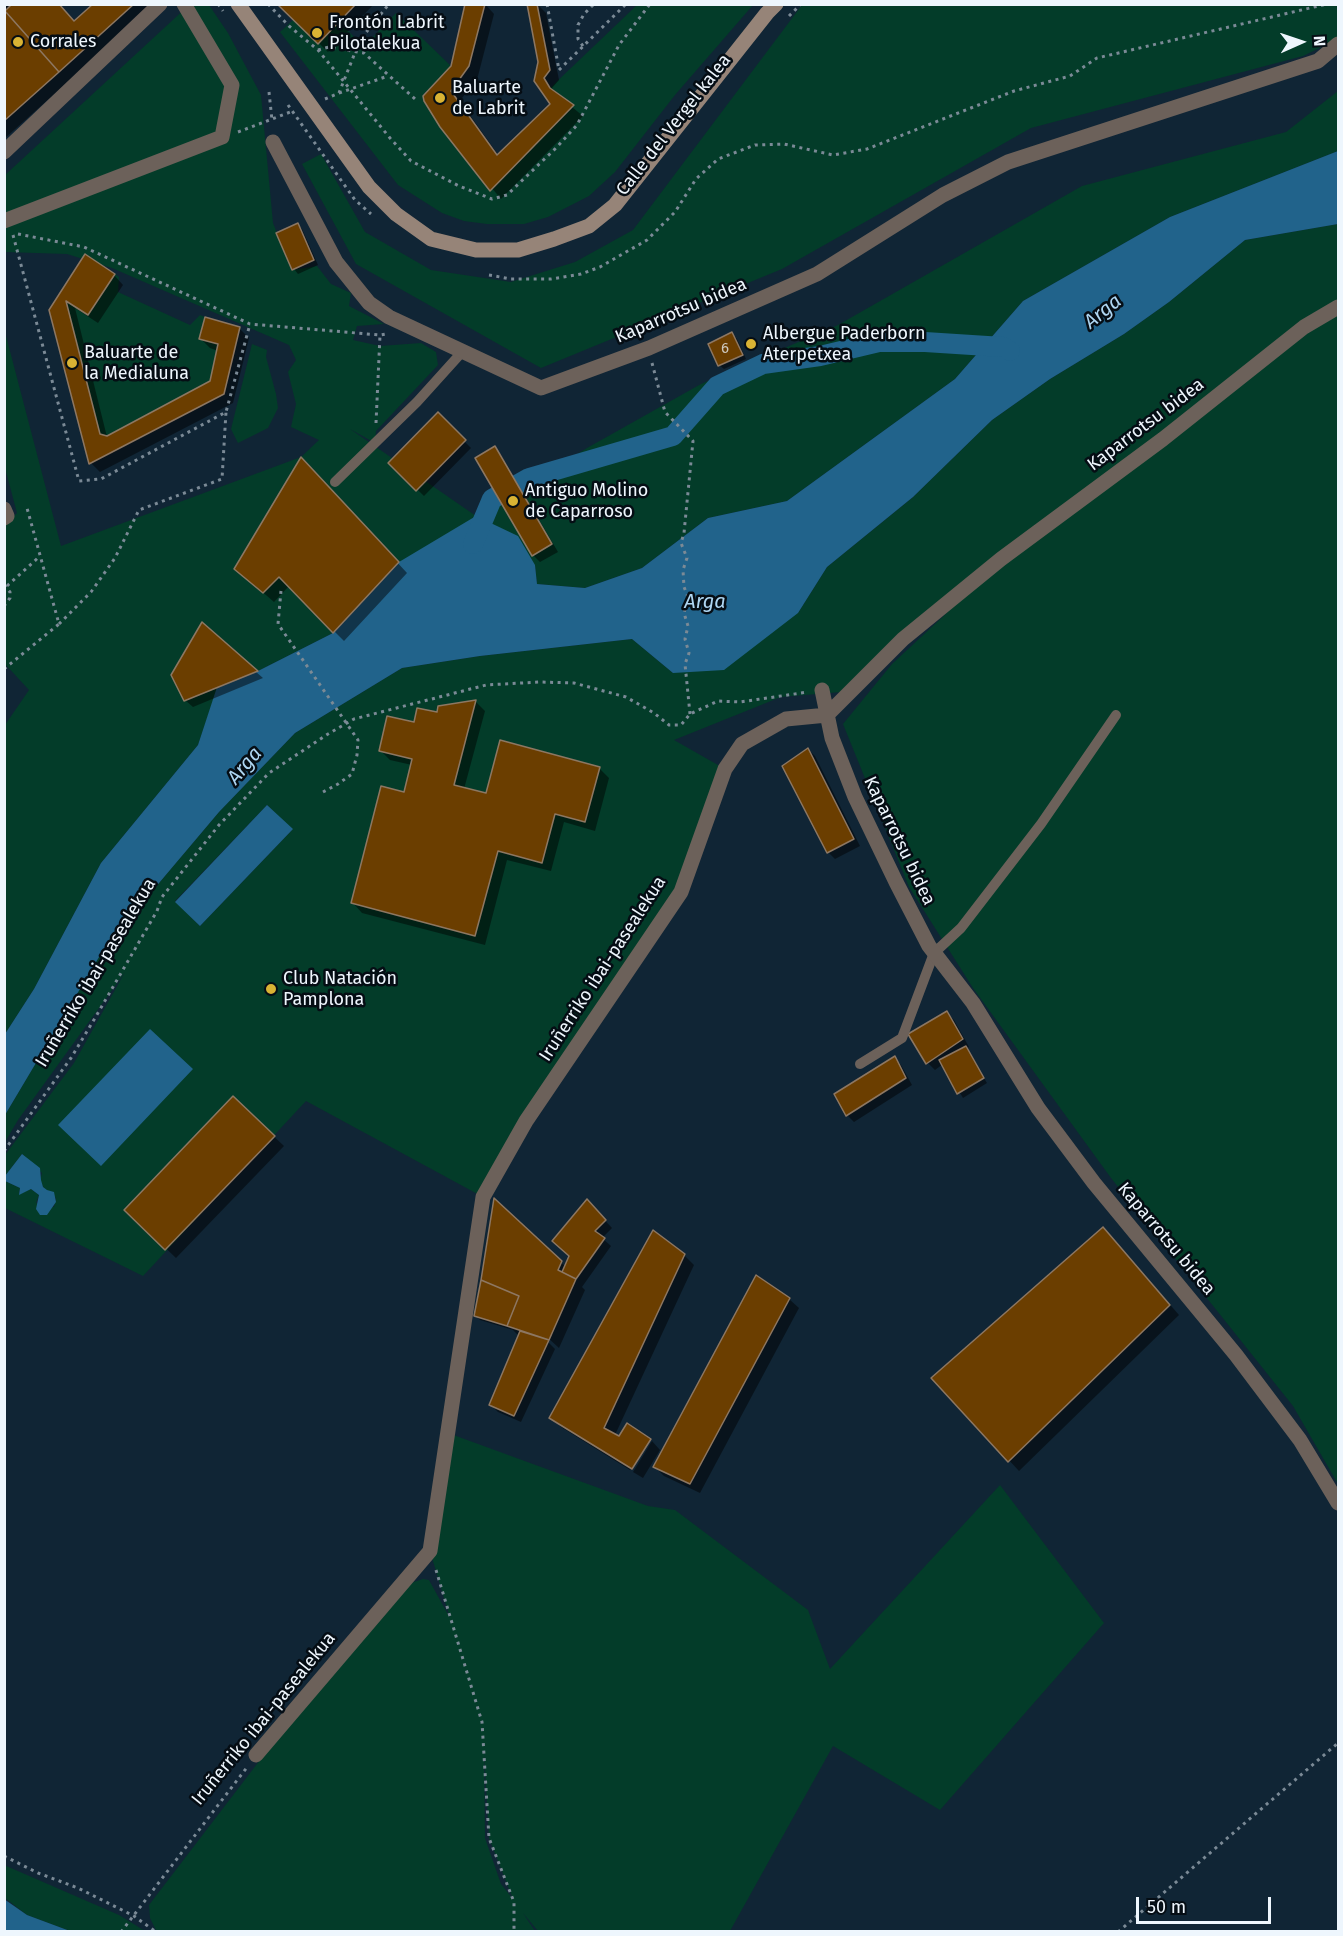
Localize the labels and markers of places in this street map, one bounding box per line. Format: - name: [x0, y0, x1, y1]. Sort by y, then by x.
- place label: Frontón Labrit Pilotalekua: [329, 12, 445, 54]
- marker: Frontón Labrit Pilotalekua: [310, 26, 324, 40]
- place label: Corrales: [30, 31, 97, 53]
- marker: Corrales: [11, 35, 25, 49]
- place label: Baluarte de Labrit: [452, 77, 525, 119]
- marker: Baluarte de Labrit: [433, 91, 447, 105]
- place label: Albergue Paderborn Aterpetxea: [763, 323, 925, 366]
- marker: Albergue Paderborn Aterpetxea: [744, 337, 758, 351]
- place label: Baluarte de la Medialuna: [84, 342, 189, 385]
- marker: Baluarte de la Medialuna: [65, 356, 79, 370]
- place label: Antiguo Molino de Caparroso: [525, 480, 648, 522]
- marker: Antiguo Molino de Caparroso: [506, 494, 520, 508]
- place label: Club Natación Pamplona: [283, 968, 397, 1010]
- marker: Club Natación Pamplona: [264, 982, 278, 996]

